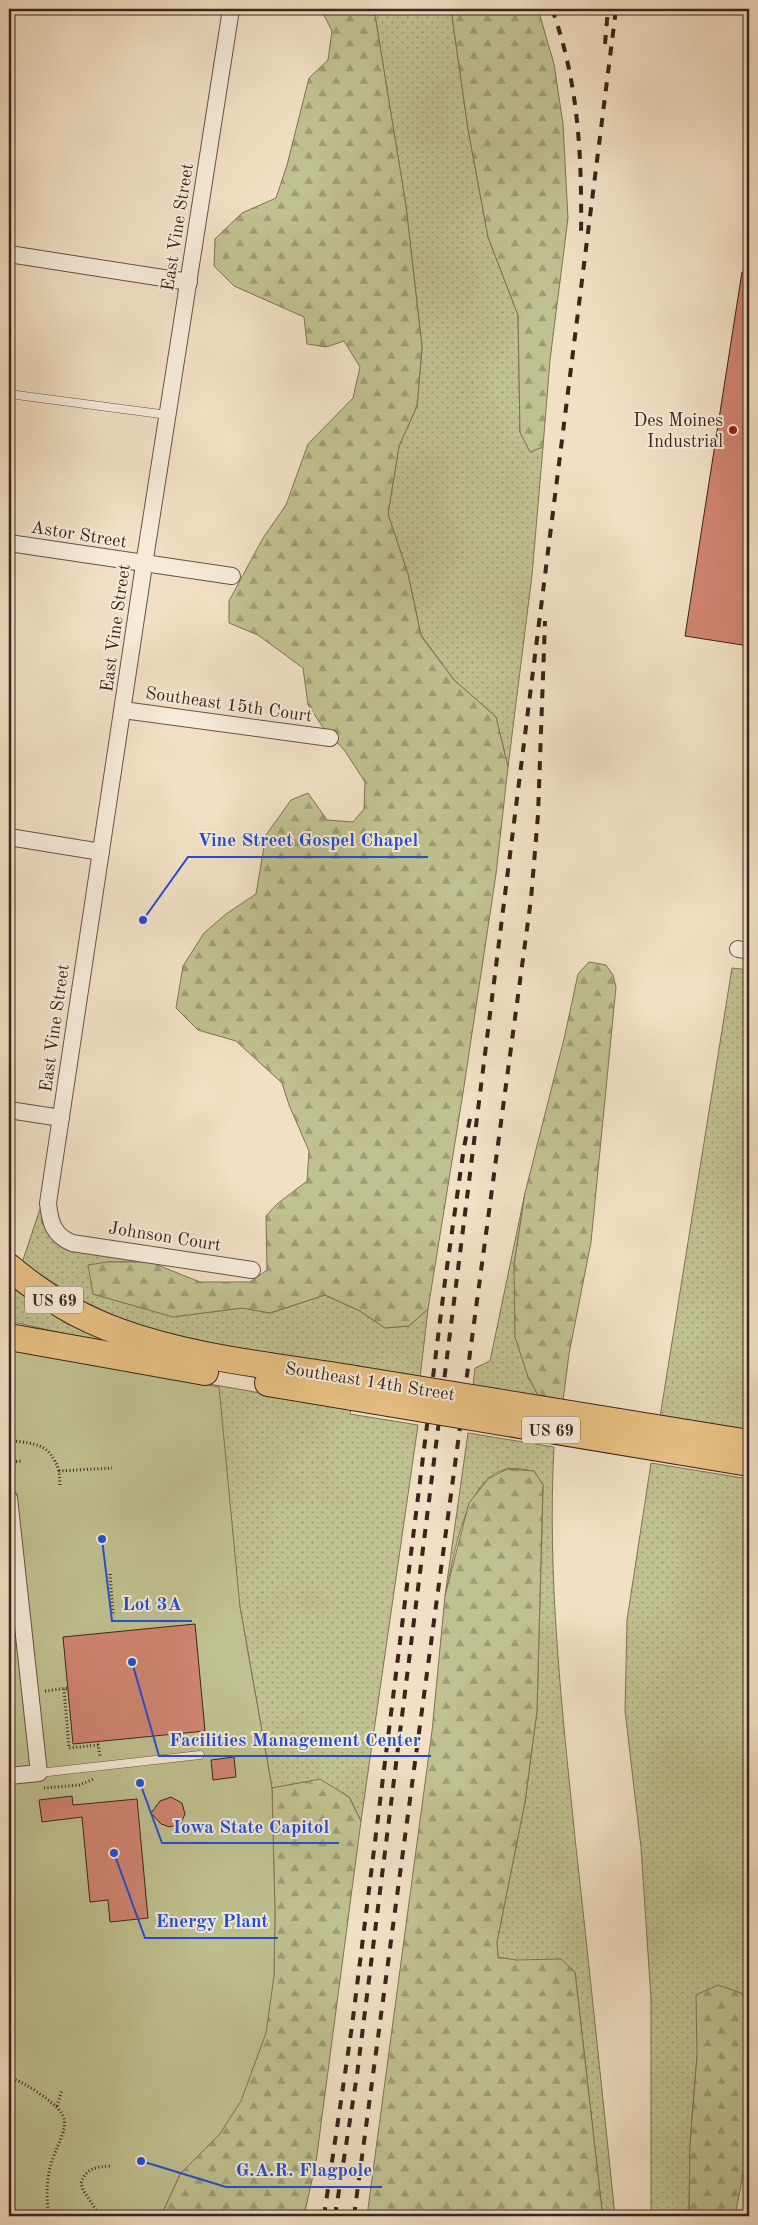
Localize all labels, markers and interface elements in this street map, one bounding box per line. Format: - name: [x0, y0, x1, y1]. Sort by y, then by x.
- street label: East Vine Street: [159, 162, 197, 292]
- place label: Des Moines Industrial: [633, 412, 723, 451]
- marker: Des Moines Industrial: [727, 424, 739, 436]
- street label: Astor Street: [30, 519, 128, 551]
- street label: East Vine Street: [98, 563, 134, 693]
- street label: Southeast 15th Court: [144, 684, 314, 726]
- callout: Vine Street Gospel Chapel: [188, 823, 428, 857]
- text: Vine Street Gospel Chapel: [198, 832, 419, 851]
- street label: East Vine Street: [37, 963, 73, 1093]
- street label: Johnson Court: [107, 1219, 223, 1255]
- road number: US 69: [25, 1286, 83, 1314]
- street label: Southeast 14th Street: [284, 1360, 456, 1404]
- road number: US 69: [522, 1416, 580, 1444]
- callout: Lot 3A: [112, 1587, 192, 1621]
- text: Lot 3A: [122, 1596, 182, 1615]
- callout: Facilities Management Center: [159, 1722, 431, 1756]
- text: Facilities Management Center: [169, 1732, 421, 1751]
- callout: Iowa State Capitol: [162, 1809, 339, 1843]
- text: Iowa State Capitol: [173, 1819, 329, 1838]
- callout: Energy Plant: [145, 1904, 278, 1938]
- text: Energy Plant: [155, 1913, 269, 1932]
- callout: G.A.R. Flagpole: [226, 2153, 382, 2187]
- text: G.A.R. Flagpole: [236, 2162, 372, 2181]

